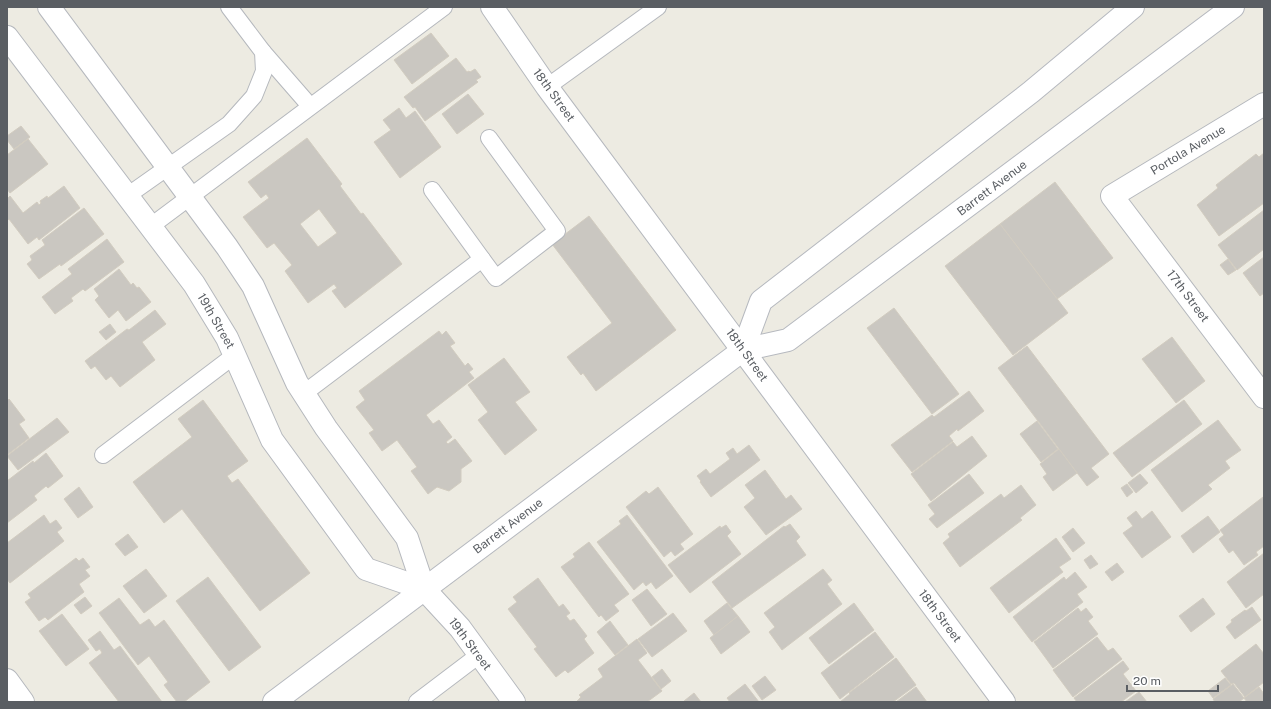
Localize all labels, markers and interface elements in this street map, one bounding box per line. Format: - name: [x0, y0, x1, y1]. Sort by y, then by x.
- street label: 18th Street: [530, 66, 578, 125]
- street label: Portola Avenue: [1148, 122, 1228, 178]
- street label: Barrett Avenue: [954, 157, 1030, 219]
- street label: 17th Street: [1164, 267, 1212, 325]
- street label: 19th Street: [194, 291, 238, 352]
- street label: 18th Street: [723, 326, 771, 385]
- street label: Barrett Avenue: [470, 495, 546, 557]
- street label: 18th Street: [916, 587, 965, 645]
- street label: 19th Street: [446, 615, 494, 673]
- scale bar: [1127, 667, 1218, 693]
- text: 20 m: [1133, 674, 1161, 688]

